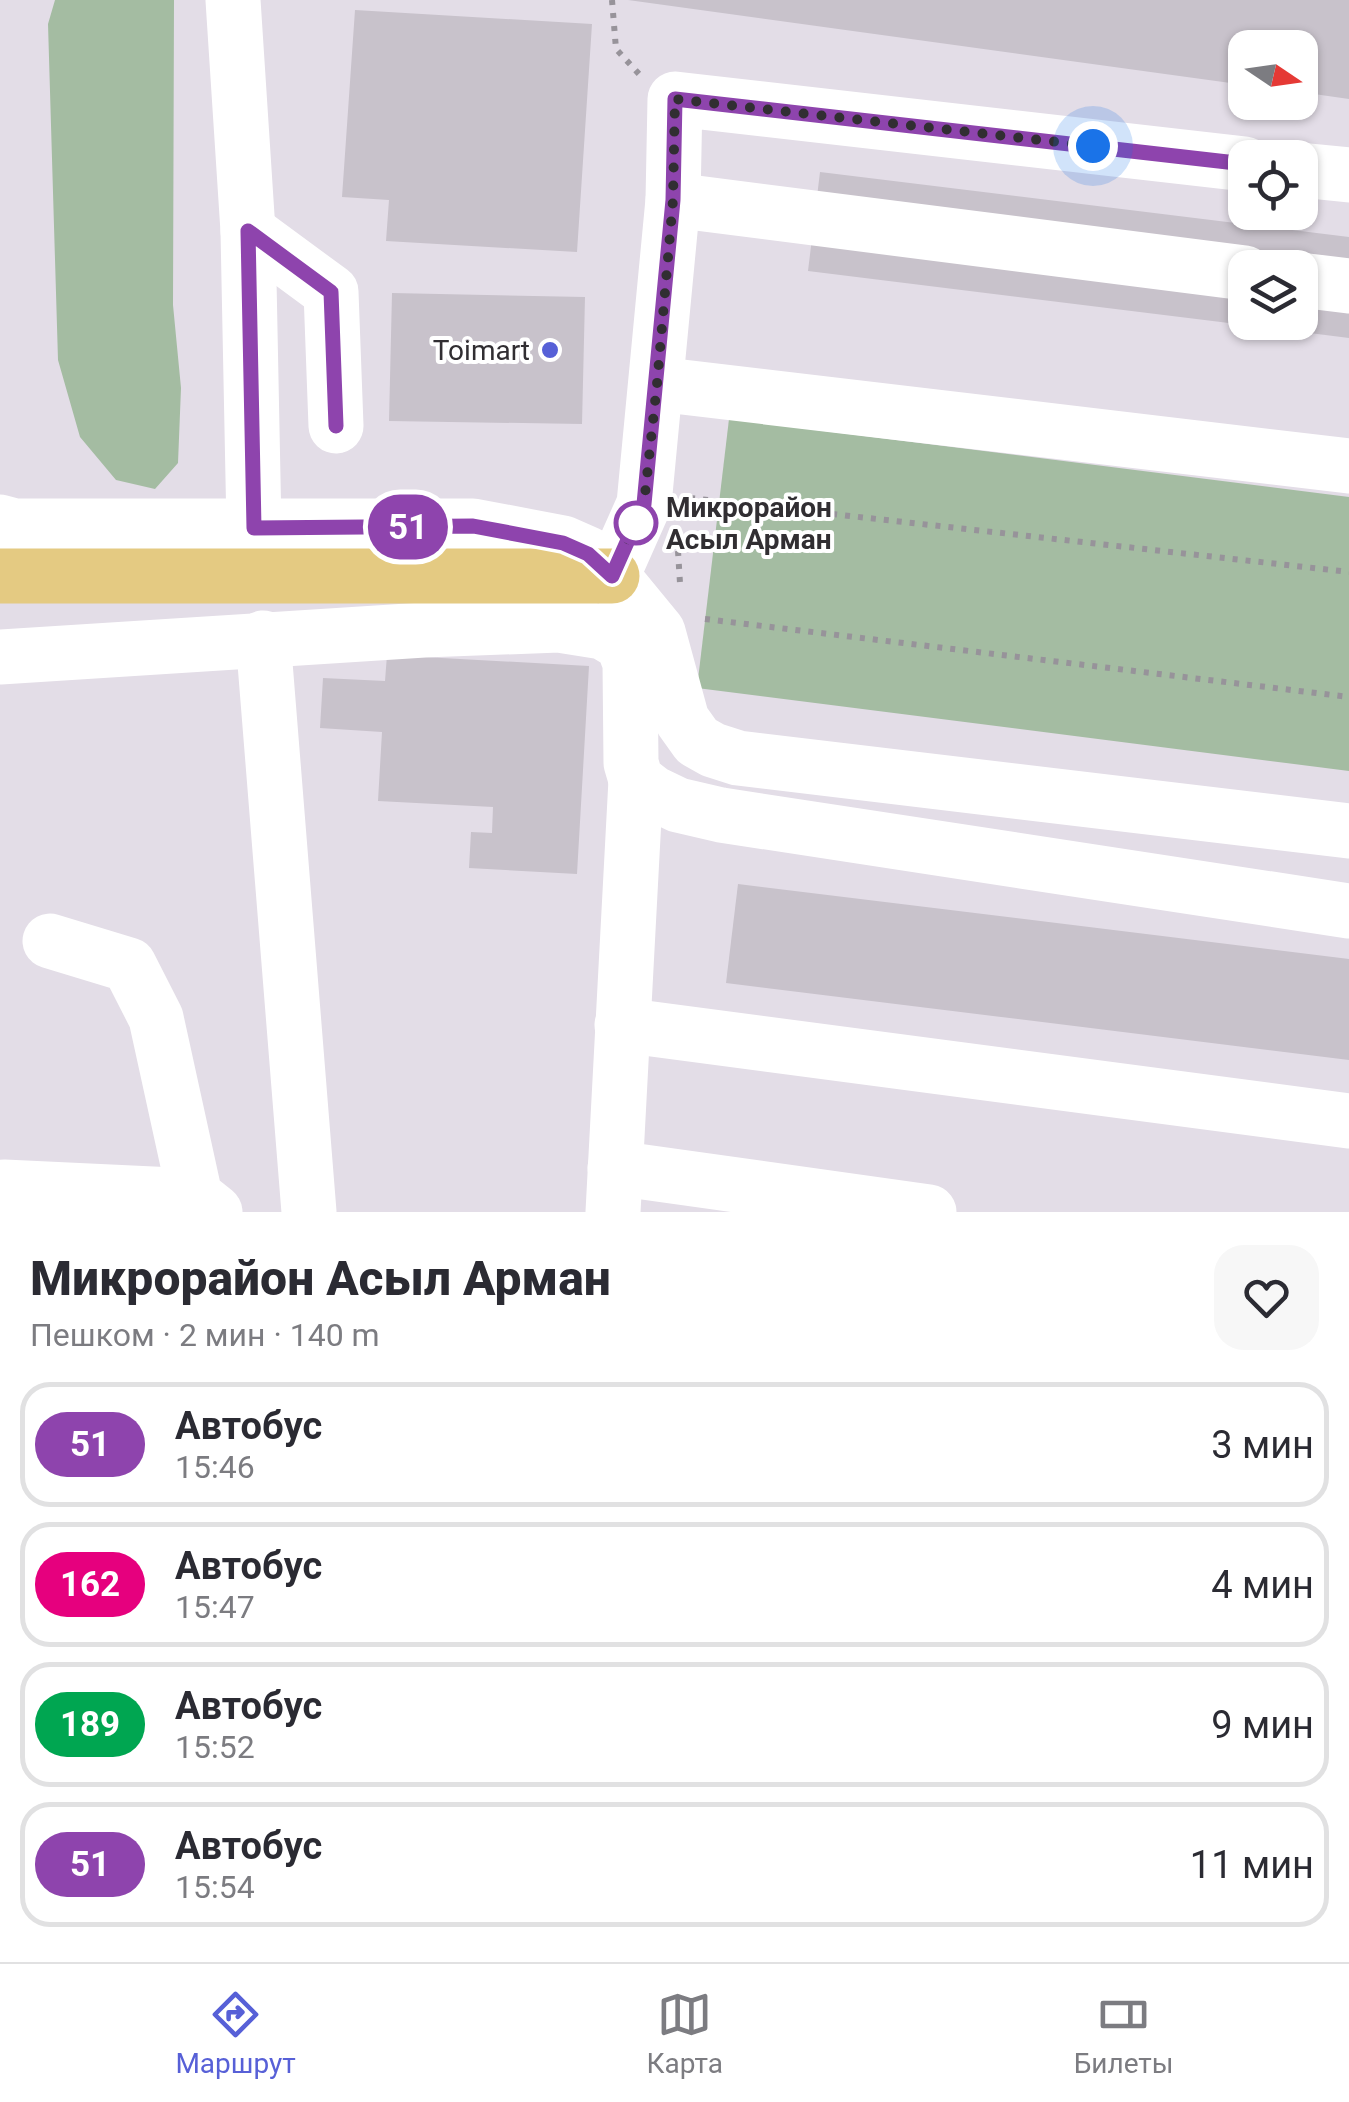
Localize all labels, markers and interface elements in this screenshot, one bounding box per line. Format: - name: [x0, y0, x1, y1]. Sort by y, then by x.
- north arrow: [1228, 30, 1318, 120]
- map controls: [1228, 30, 1318, 340]
- your location: [1068, 121, 1118, 171]
- button: locate: [1228, 140, 1318, 230]
- button: layers: [1228, 250, 1318, 340]
- place label: Toimart: [433, 334, 530, 367]
- marker: Toimart: [539, 339, 561, 361]
- place label: Микрорайон Асыл Арман: [666, 491, 832, 556]
- line badge: 51: [363, 494, 453, 560]
- marker: Микрорайон Асыл Арман: [615, 502, 657, 544]
- text: 51: [388, 507, 428, 548]
- button: heart: [1214, 1245, 1319, 1350]
- text: Микрорайон Асыл Арман: [30, 1250, 611, 1307]
- text: Пешком · 2 мин · 140 m: [30, 1316, 380, 1354]
- text: Автобус: [175, 1404, 322, 1448]
- text: 3 мин: [1211, 1423, 1314, 1467]
- text: 51: [70, 1424, 110, 1465]
- text: 15:46: [175, 1448, 255, 1486]
- text: Автобус: [175, 1544, 322, 1588]
- text: 4 мин: [1211, 1563, 1314, 1607]
- text: 162: [60, 1564, 120, 1605]
- text: 15:47: [175, 1588, 255, 1626]
- text: Автобус: [175, 1684, 322, 1728]
- text: 9 мин: [1211, 1703, 1314, 1747]
- text: 189: [60, 1704, 120, 1745]
- text: 15:52: [175, 1728, 255, 1766]
- text: Автобус: [175, 1824, 322, 1868]
- text: 11 мин: [1190, 1843, 1314, 1887]
- text: 51: [70, 1844, 110, 1885]
- text: 15:54: [175, 1868, 255, 1906]
- tab: Маршрут: [175, 1987, 296, 2080]
- tab: Карта: [647, 1987, 723, 2080]
- tab: Билеты: [1074, 1987, 1174, 2080]

